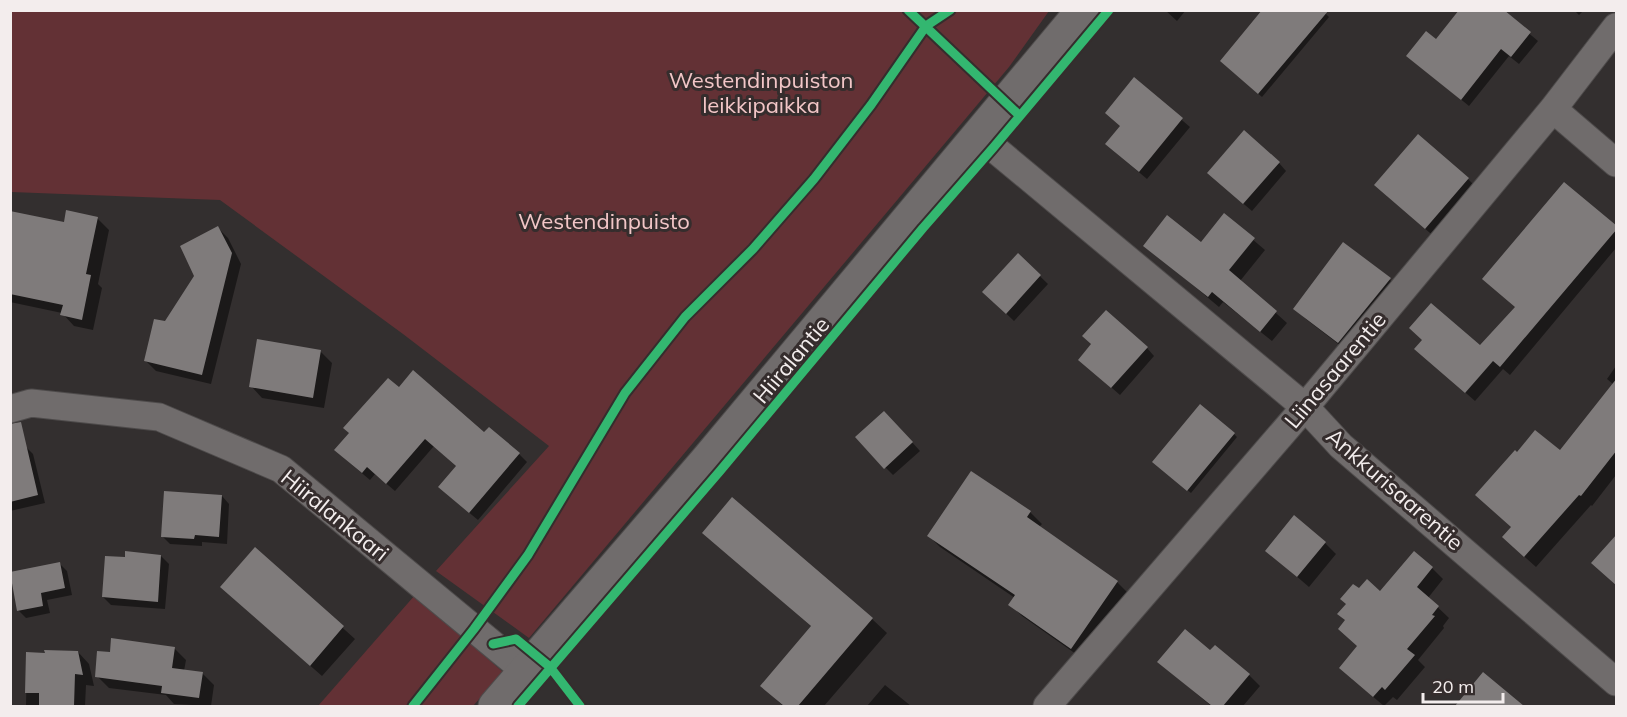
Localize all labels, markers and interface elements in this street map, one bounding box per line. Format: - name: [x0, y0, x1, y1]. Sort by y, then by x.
- park label: Westendinpuiston leikkipaikka: [669, 66, 853, 119]
- park label: Westendinpuisto: [518, 207, 690, 235]
- street label: Liinasaarentie: [1278, 306, 1392, 434]
- street label: Hiiralantie: [747, 311, 835, 409]
- street label: Ankkurisaarentie: [1321, 422, 1469, 556]
- street label: Hiiralankaari: [275, 463, 395, 567]
- scale bar: [1423, 666, 1502, 704]
- text: 20 m: [1432, 675, 1474, 698]

